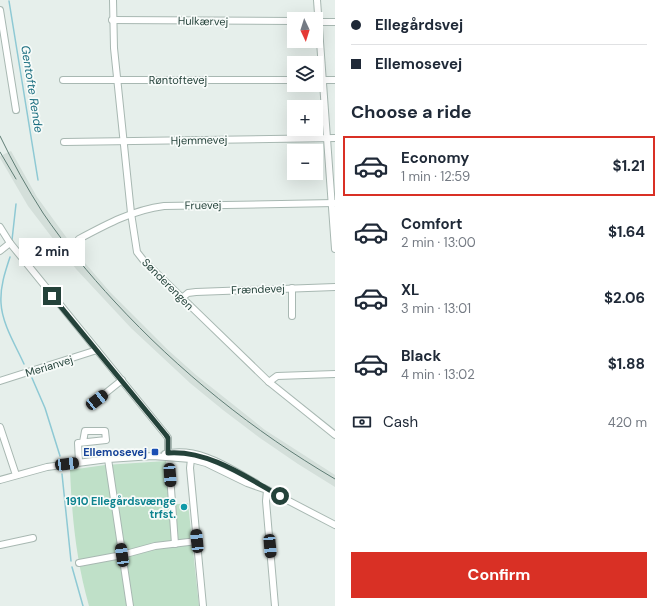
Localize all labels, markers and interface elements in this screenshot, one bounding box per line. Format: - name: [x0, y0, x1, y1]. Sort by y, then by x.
- north arrow: [287, 12, 323, 48]
- map controls: [287, 12, 323, 180]
- street label: Hulkærvej: [178, 14, 228, 28]
- text: Ellegårdsvej: [375, 15, 463, 35]
- water label: Gentofte Rende: [17, 44, 47, 134]
- text: Ellemosevej: [375, 54, 462, 74]
- button: layers: [287, 56, 323, 92]
- street label: Røntoftevej: [149, 73, 207, 87]
- button: +: [287, 100, 323, 136]
- text: Choose a ride: [351, 100, 472, 124]
- street label: Hjemmevej: [171, 133, 227, 147]
- button: −: [287, 144, 323, 180]
- icon: car: [353, 148, 389, 184]
- text: Economy: [401, 148, 469, 168]
- text: $1.21: [613, 156, 645, 176]
- text: 1 min · 12:59: [401, 168, 470, 185]
- street label: Fruevej: [185, 198, 221, 212]
- icon: car: [353, 214, 389, 250]
- text: Comfort: [401, 214, 462, 234]
- text: $1.64: [608, 222, 645, 242]
- text: 2 min · 13:00: [401, 234, 476, 251]
- callout: 2 min: [19, 238, 85, 266]
- text: 2 min: [35, 243, 69, 260]
- street label: Sønderengen: [139, 255, 197, 313]
- icon: car: [353, 280, 389, 316]
- text: XL: [401, 280, 419, 300]
- street label: Frændevej: [231, 281, 285, 297]
- route end: [43, 287, 61, 305]
- text: $2.06: [604, 288, 645, 308]
- text: 3 min · 13:01: [401, 300, 471, 317]
- icon: car: [353, 346, 389, 382]
- text: Black: [401, 346, 441, 366]
- street label: Merianvej: [24, 352, 74, 380]
- text: $1.88: [608, 354, 645, 374]
- text: 4 min · 13:02: [401, 366, 475, 383]
- car: [84, 388, 110, 412]
- icon: cash: [351, 411, 373, 433]
- text: Cash: [383, 412, 418, 432]
- text: 420 m: [608, 414, 647, 431]
- place label: Ellemosevej: [83, 445, 147, 459]
- marker: Ellemosevej: [150, 447, 160, 457]
- car: [54, 457, 80, 471]
- car: [163, 463, 177, 487]
- route start: [271, 487, 289, 505]
- place label: 1910 Ellegårdsvænge trfst.: [66, 494, 176, 521]
- marker: 1910 Ellegårdsvænge trfst.: [179, 502, 189, 512]
- car: [190, 528, 204, 554]
- car: [263, 534, 277, 558]
- car: [114, 542, 130, 568]
- button: Confirm: [351, 552, 647, 598]

